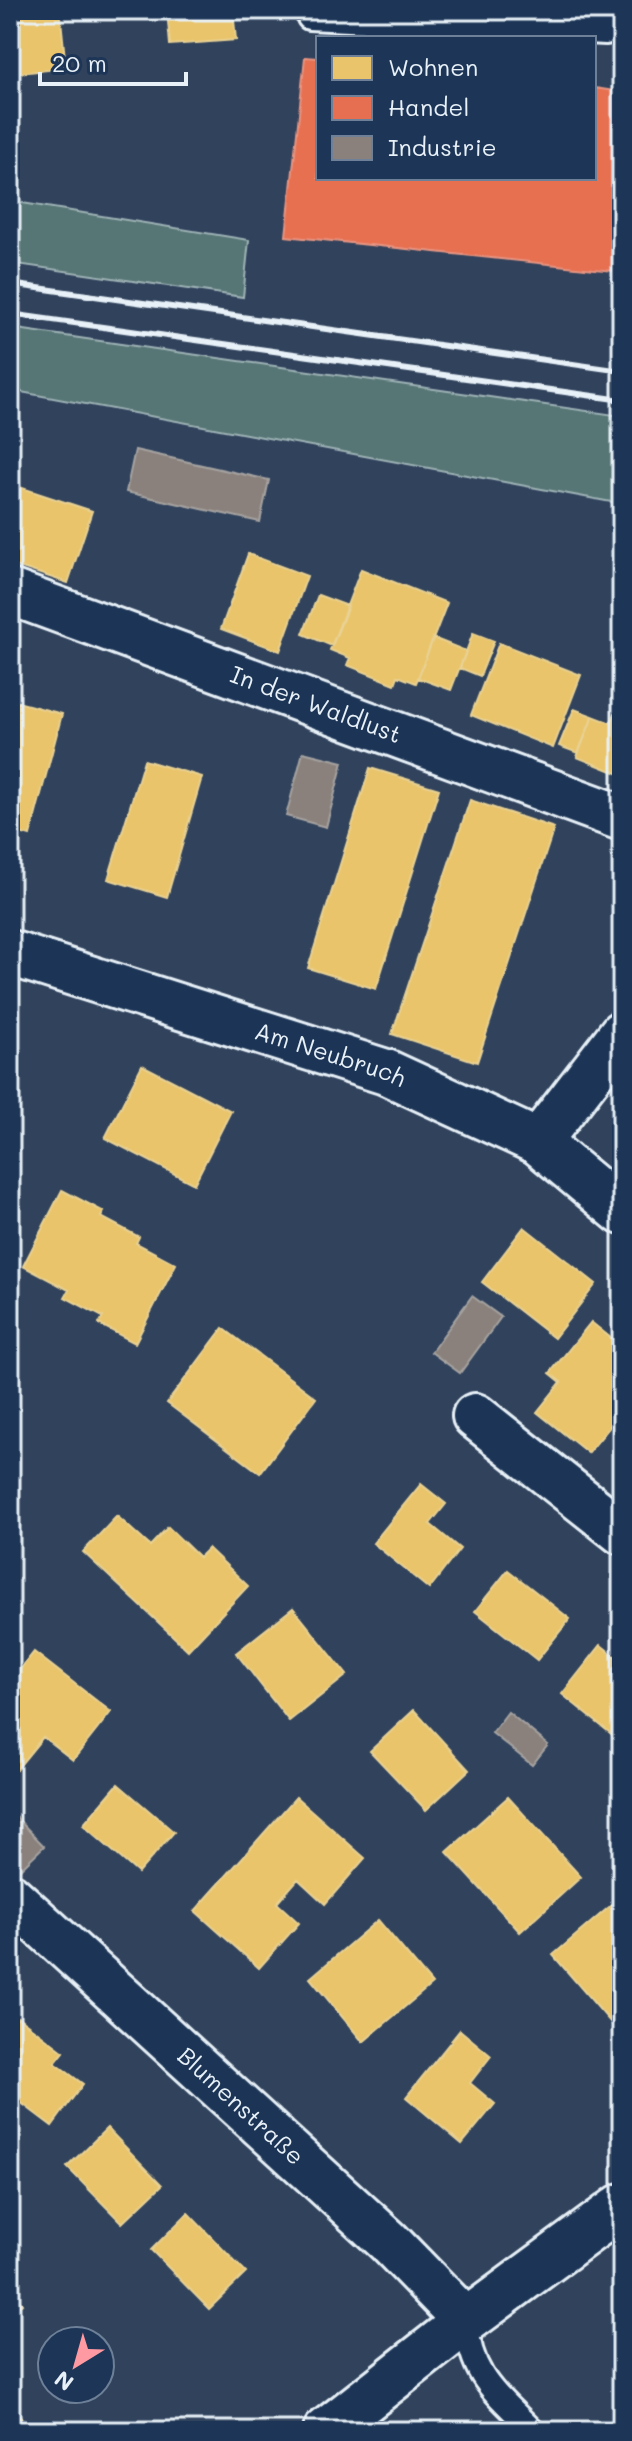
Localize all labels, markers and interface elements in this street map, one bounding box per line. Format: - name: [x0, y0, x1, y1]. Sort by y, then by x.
- scale bar: [40, 36, 186, 86]
- legend: [316, 36, 596, 180]
- text: 20 m: [52, 47, 107, 78]
- text: Wohnen: [388, 51, 478, 82]
- text: Handel: [388, 91, 469, 122]
- text: Industrie: [388, 131, 497, 162]
- street label: In der Waldlust: [227, 658, 406, 749]
- street label: Am Neubruch: [251, 1014, 412, 1093]
- street label: Blumenstraße: [172, 2040, 311, 2171]
- north arrow: [36, 2325, 116, 2405]
- text: N: [48, 2365, 79, 2398]

